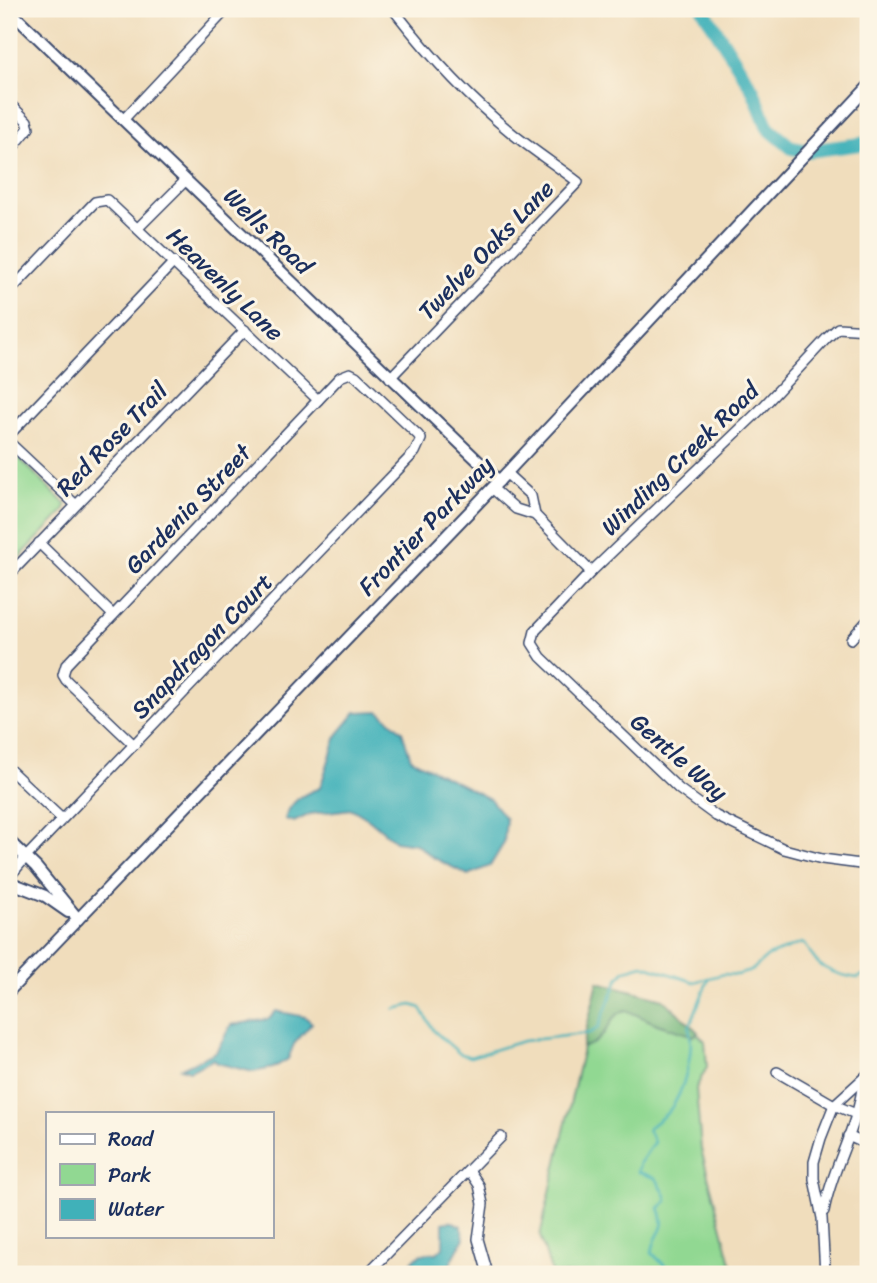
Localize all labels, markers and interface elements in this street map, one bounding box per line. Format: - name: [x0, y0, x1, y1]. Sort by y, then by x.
- street label: Twelve Oaks Lane: [407, 170, 565, 330]
- street label: Wells Road: [213, 177, 325, 287]
- street label: Heavenly Lane: [156, 216, 294, 352]
- street label: Winding Creek Road: [591, 370, 771, 546]
- street label: Red Rose Trail: [46, 371, 179, 507]
- street label: Gardenia Street: [114, 433, 263, 584]
- street label: Frontier Parkway: [348, 445, 505, 606]
- street label: Snapdragon Court: [121, 563, 283, 729]
- street label: Gentle Way: [620, 702, 738, 812]
- legend: [46, 1112, 273, 1238]
- text: Road: [108, 1120, 155, 1158]
- text: Park: [108, 1156, 151, 1194]
- text: Water: [108, 1190, 165, 1228]

